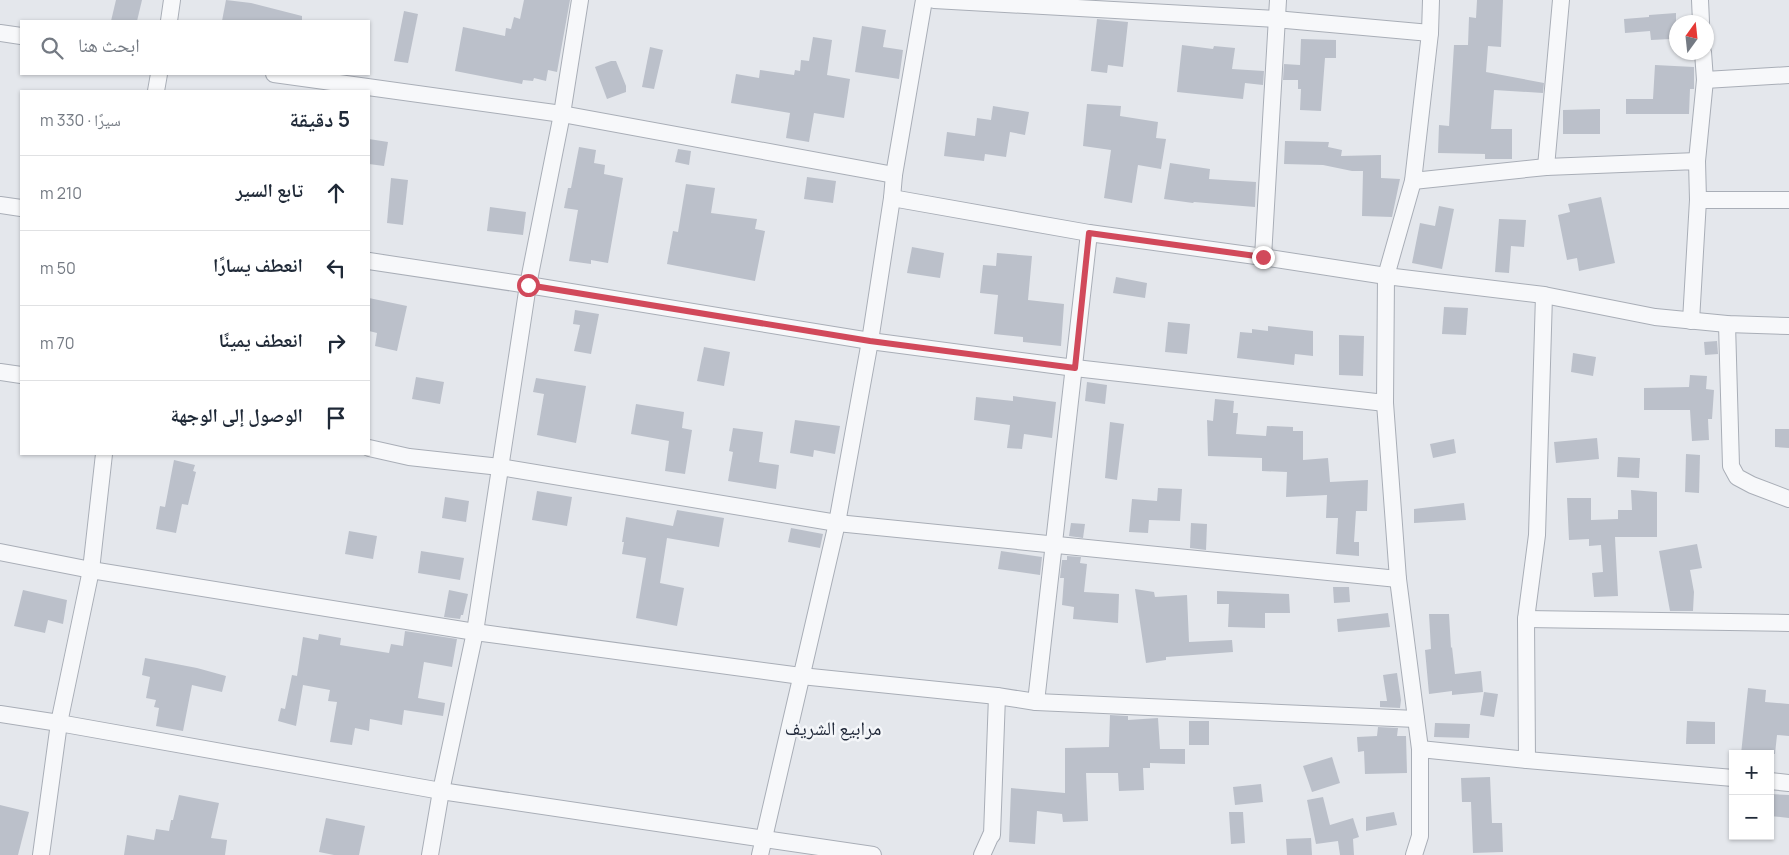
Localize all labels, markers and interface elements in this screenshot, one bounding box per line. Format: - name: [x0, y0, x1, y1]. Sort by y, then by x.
- north arrow: [1669, 15, 1714, 60]
- search box: [20, 20, 370, 75]
- text: ابحث هنا: [78, 32, 140, 58]
- icon: search: [38, 34, 66, 62]
- text: 5 دقيقة: [289, 105, 350, 133]
- text: سيرًا · 330 m: [40, 109, 121, 131]
- text: تابع السير: [236, 177, 303, 203]
- icon: ahead: [322, 179, 350, 207]
- text: 210 m: [40, 182, 82, 204]
- route end: [1252, 246, 1275, 269]
- text: انعطف يسارًا: [213, 252, 303, 278]
- icon: left: [322, 254, 350, 282]
- text: 50 m: [40, 257, 76, 279]
- route start: [517, 274, 540, 297]
- text: انعطف يمينًا: [219, 327, 303, 353]
- icon: right: [322, 329, 350, 357]
- text: 70 m: [40, 332, 75, 354]
- text: الوصول إلى الوجهة: [170, 402, 303, 428]
- icon: arrive: [322, 404, 350, 432]
- district label: مرابيع الشريف: [785, 715, 881, 741]
- map controls: [1729, 750, 1774, 840]
- button: +: [1729, 750, 1774, 795]
- button: −: [1729, 795, 1774, 840]

